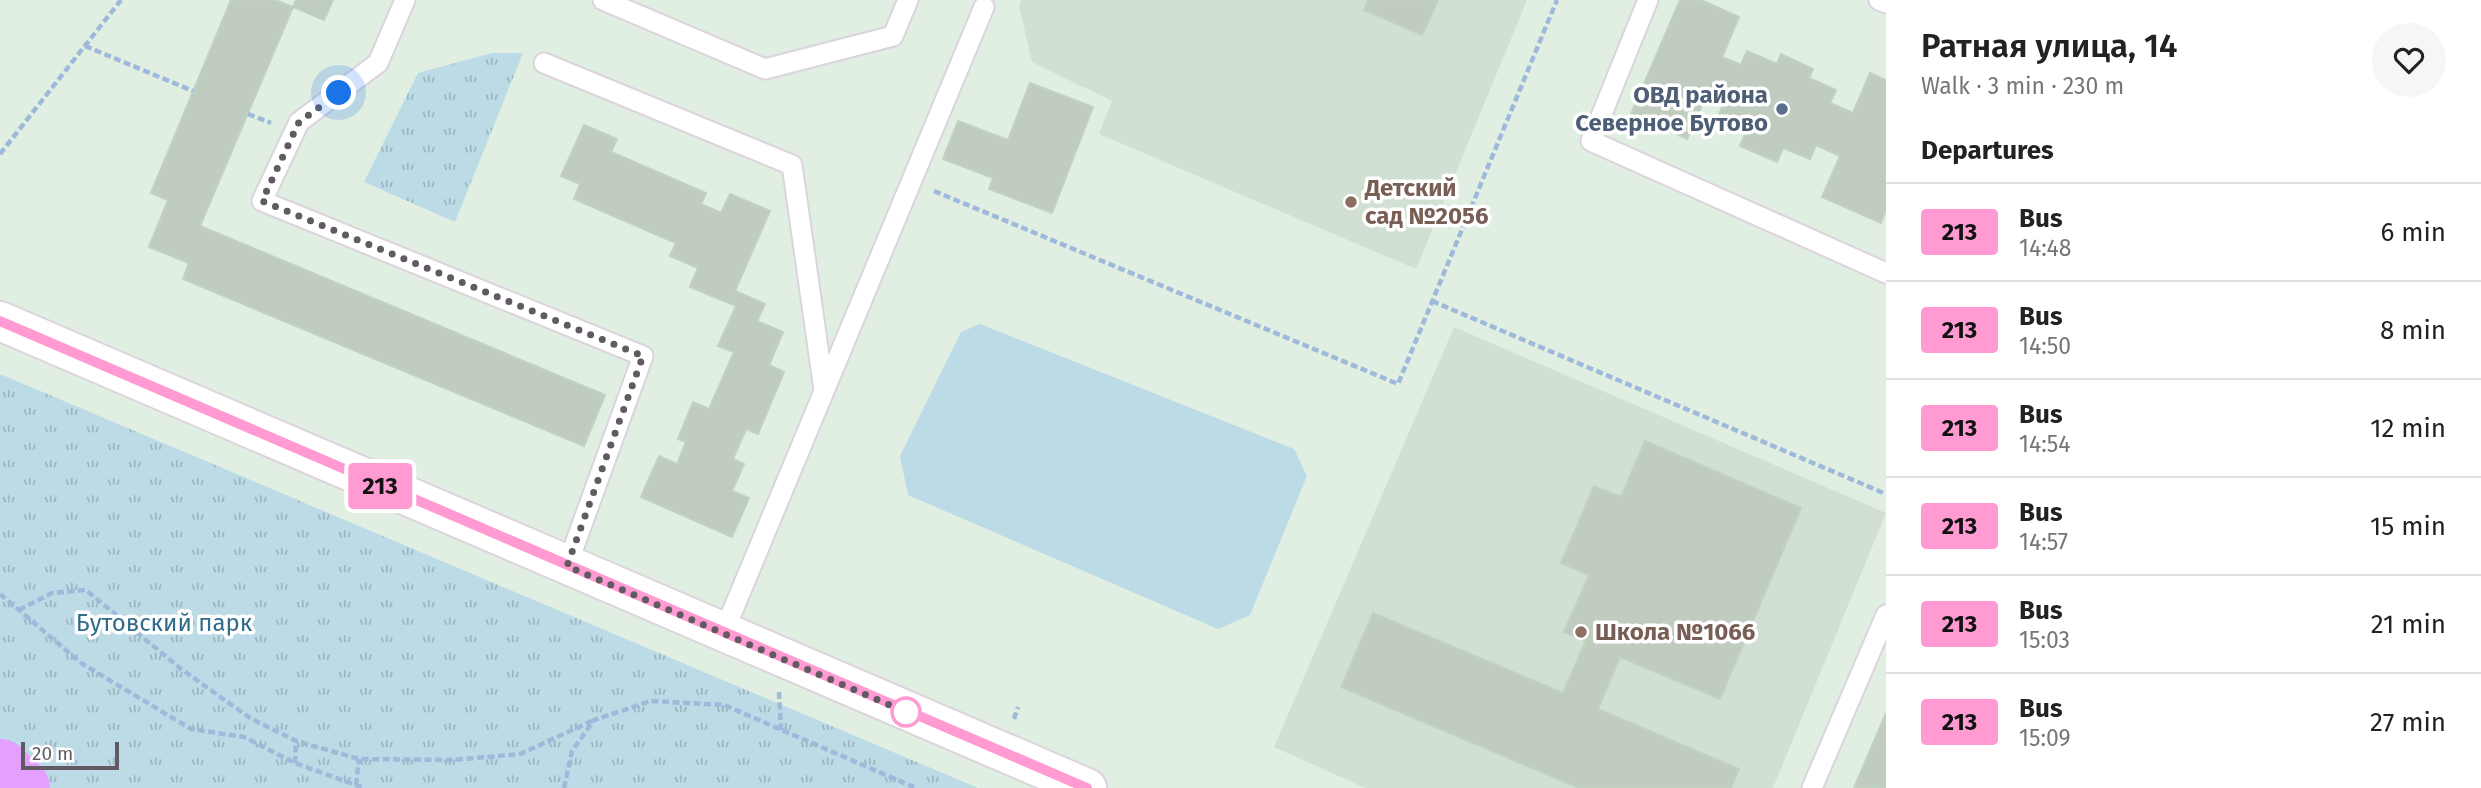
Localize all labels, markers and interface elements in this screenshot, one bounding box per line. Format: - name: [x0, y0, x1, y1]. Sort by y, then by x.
- button: heart: [2372, 23, 2446, 97]
- text: Ратная улица, 14: [1921, 26, 2177, 66]
- text: Walk · 3 min · 230 m: [1921, 72, 2124, 100]
- your location: [321, 75, 356, 110]
- place label: ОВД района Северное Бутово: [1575, 81, 1768, 137]
- marker: ОВД района Северное Бутово: [1774, 101, 1790, 117]
- text: Departures: [1921, 135, 2054, 166]
- place label: Детский сад №2056: [1364, 174, 1488, 230]
- marker: Детский сад №2056: [1343, 194, 1359, 210]
- text: Bus: [2019, 203, 2062, 234]
- text: 6 min: [2380, 217, 2446, 248]
- text: 213: [1942, 218, 1977, 246]
- text: 14:48: [2019, 234, 2072, 262]
- text: Bus: [2019, 301, 2062, 332]
- text: 8 min: [2380, 315, 2446, 346]
- text: 213: [1942, 316, 1977, 344]
- text: 14:50: [2019, 332, 2071, 360]
- text: Bus: [2019, 399, 2062, 430]
- text: 12 min: [2370, 413, 2446, 444]
- text: 213: [1942, 414, 1977, 442]
- text: 14:54: [2019, 430, 2071, 458]
- line badge: 213: [340, 463, 420, 509]
- text: 213: [362, 472, 398, 500]
- text: Bus: [2019, 497, 2062, 528]
- text: 15 min: [2370, 511, 2446, 542]
- text: 213: [1942, 512, 1977, 540]
- text: 14:57: [2019, 528, 2068, 556]
- text: Bus: [2019, 595, 2062, 626]
- park label: Бутовский парк: [76, 609, 253, 637]
- text: 21 min: [2371, 609, 2446, 640]
- text: 213: [1942, 610, 1977, 638]
- place label: Школа №1066: [1595, 618, 1755, 646]
- marker: Школа №1066: [1573, 624, 1589, 640]
- text: 15:03: [2019, 626, 2070, 654]
- text: Bus: [2019, 693, 2062, 724]
- unlabelled marker: [891, 697, 921, 727]
- text: 27 min: [2370, 707, 2446, 738]
- text: 213: [1942, 708, 1977, 736]
- text: 15:09: [2019, 724, 2071, 752]
- scale bar: [21, 739, 119, 771]
- text: 20 m: [32, 742, 73, 765]

